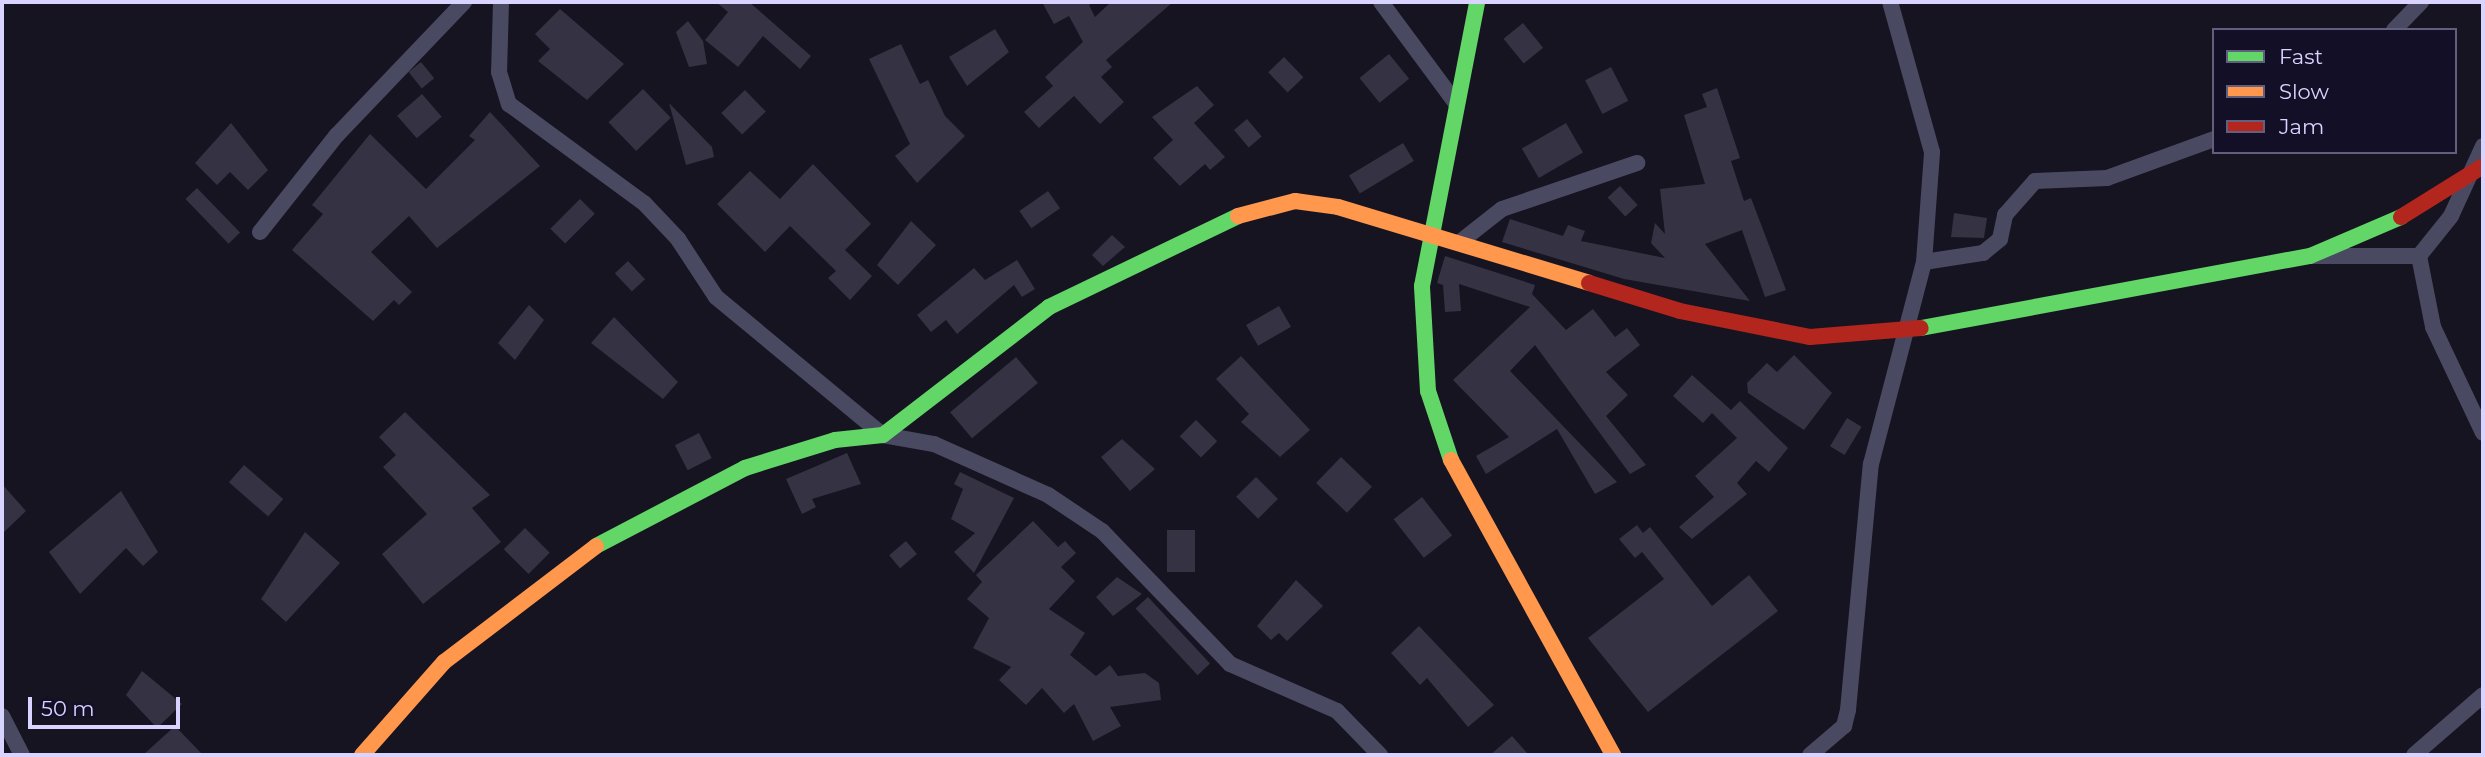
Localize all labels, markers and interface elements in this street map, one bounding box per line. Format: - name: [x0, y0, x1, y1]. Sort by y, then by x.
- legend: [2212, 28, 2457, 154]
- text: Fast: [2279, 44, 2323, 69]
- text: Slow: [2279, 79, 2329, 104]
- text: Jam: [2279, 114, 2324, 139]
- scale bar: [32, 684, 184, 728]
- text: 50 m: [41, 696, 95, 721]

